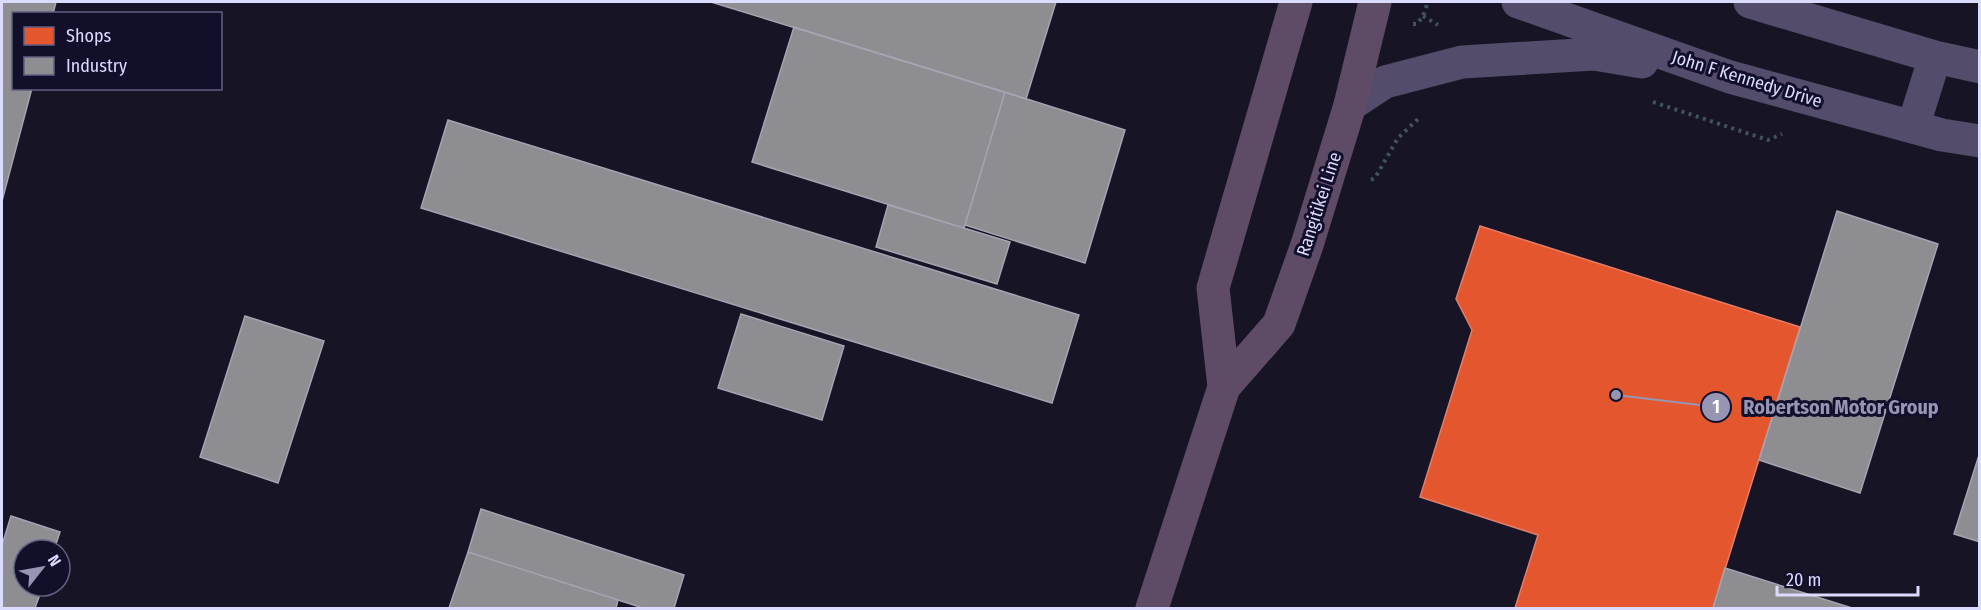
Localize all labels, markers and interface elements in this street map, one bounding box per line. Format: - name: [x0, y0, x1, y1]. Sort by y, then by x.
- legend: [12, 12, 222, 90]
- text: Shops: [66, 25, 111, 47]
- street label: John F Kennedy Drive: [1669, 46, 1825, 112]
- text: Industry: [66, 55, 127, 77]
- street label: Rangitikei Line: [1292, 149, 1346, 259]
- callout: Robertson Motor Group: [1701, 388, 1951, 426]
- text: Robertson Motor Group: [1743, 395, 1939, 419]
- text: 1: [1712, 396, 1720, 418]
- north arrow: [12, 538, 72, 598]
- text: N: [44, 552, 65, 570]
- scale bar: [1777, 559, 1918, 597]
- text: 20 m: [1786, 569, 1821, 591]

